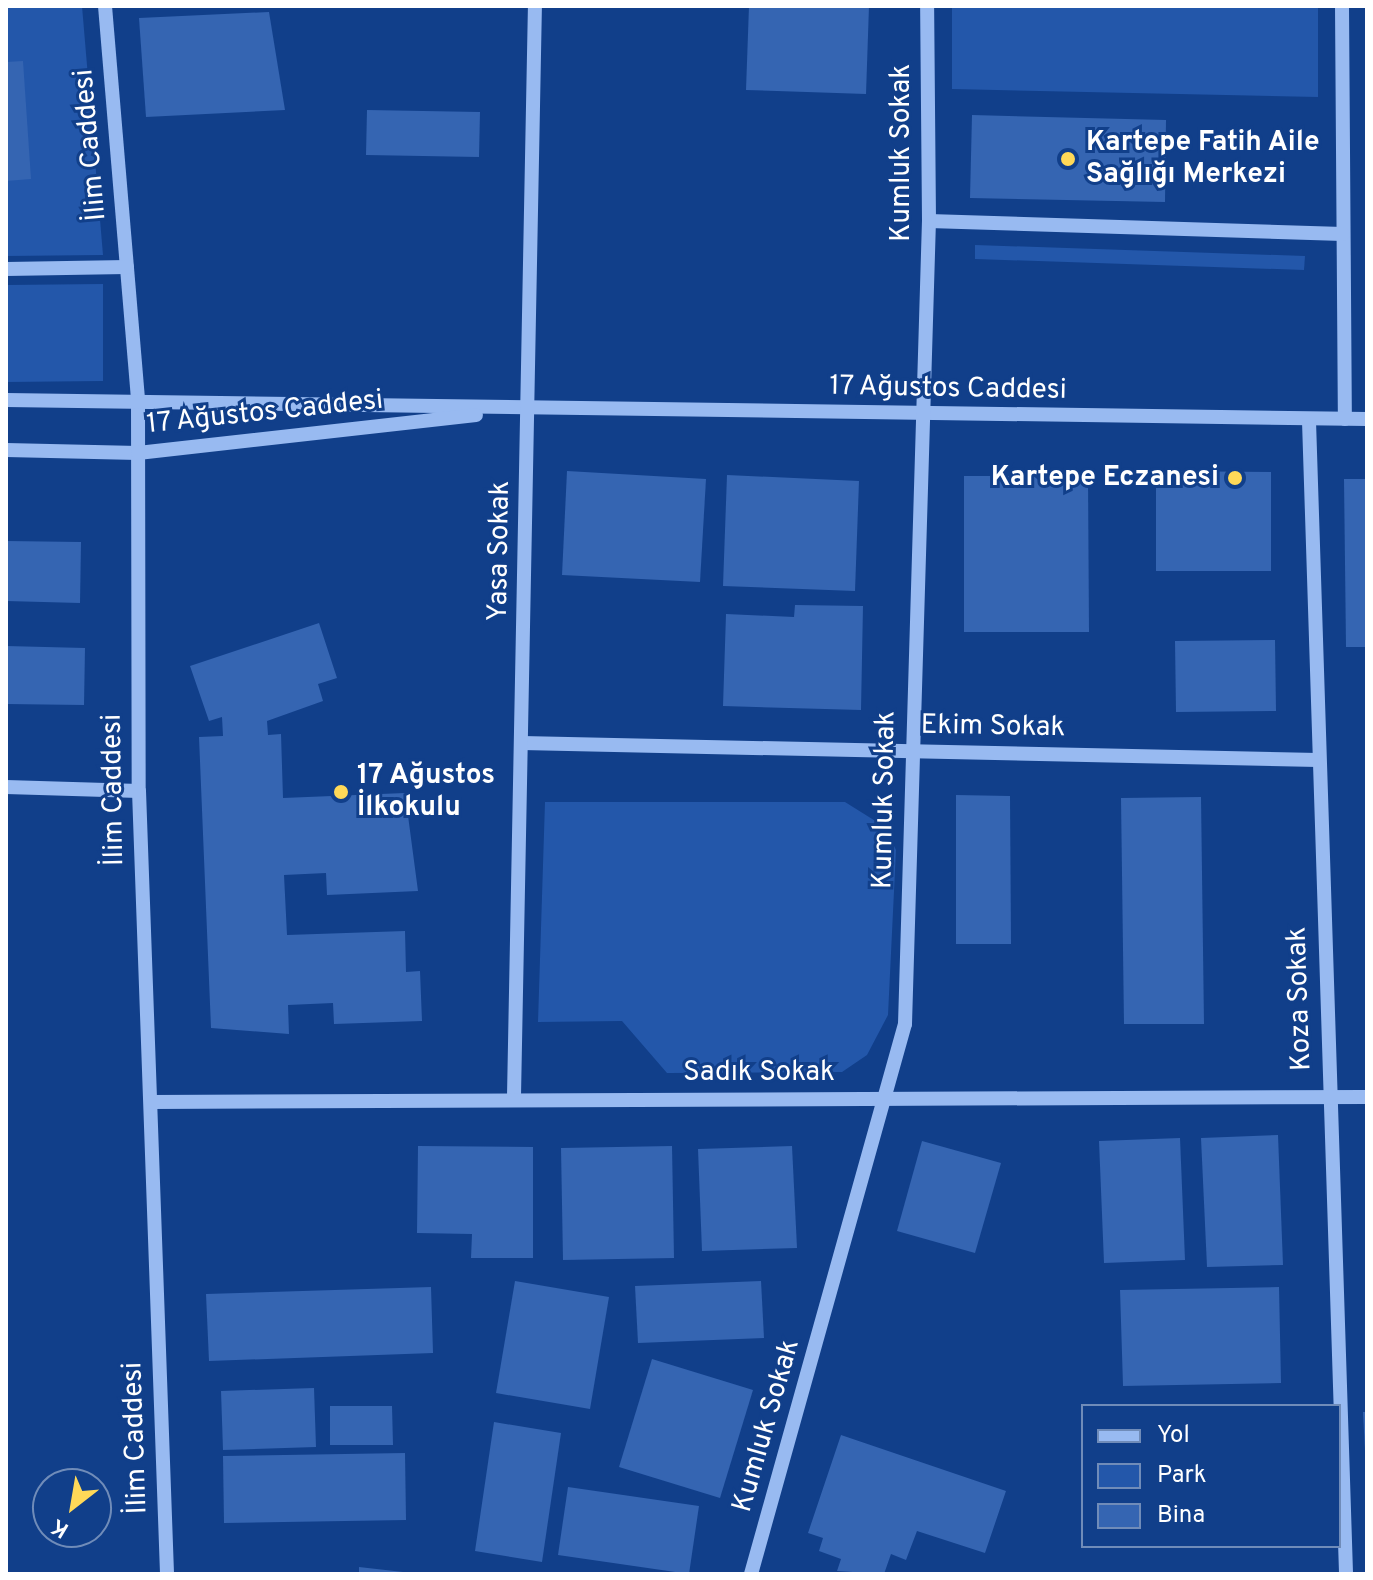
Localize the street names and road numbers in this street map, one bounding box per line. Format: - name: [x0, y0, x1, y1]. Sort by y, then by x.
- street label: Kumluk Sokak: [885, 64, 919, 242]
- street label: İlim Caddesi: [68, 68, 114, 222]
- street label: 17 Ağustos Caddesi: [828, 370, 1068, 408]
- street label: 17 Ağustos Caddesi: [144, 384, 386, 442]
- street label: Yasa Sokak: [482, 480, 518, 622]
- street label: Ekim Sokak: [920, 709, 1066, 745]
- street label: Kumluk Sokak: [867, 711, 903, 889]
- street label: İlim Caddesi: [96, 714, 132, 866]
- street label: Koza Sokak: [1281, 926, 1319, 1072]
- street label: Sadık Sokak: [683, 1056, 835, 1090]
- street label: Kumluk Sokak: [726, 1336, 808, 1516]
- street label: İlim Caddesi: [117, 1361, 155, 1515]

